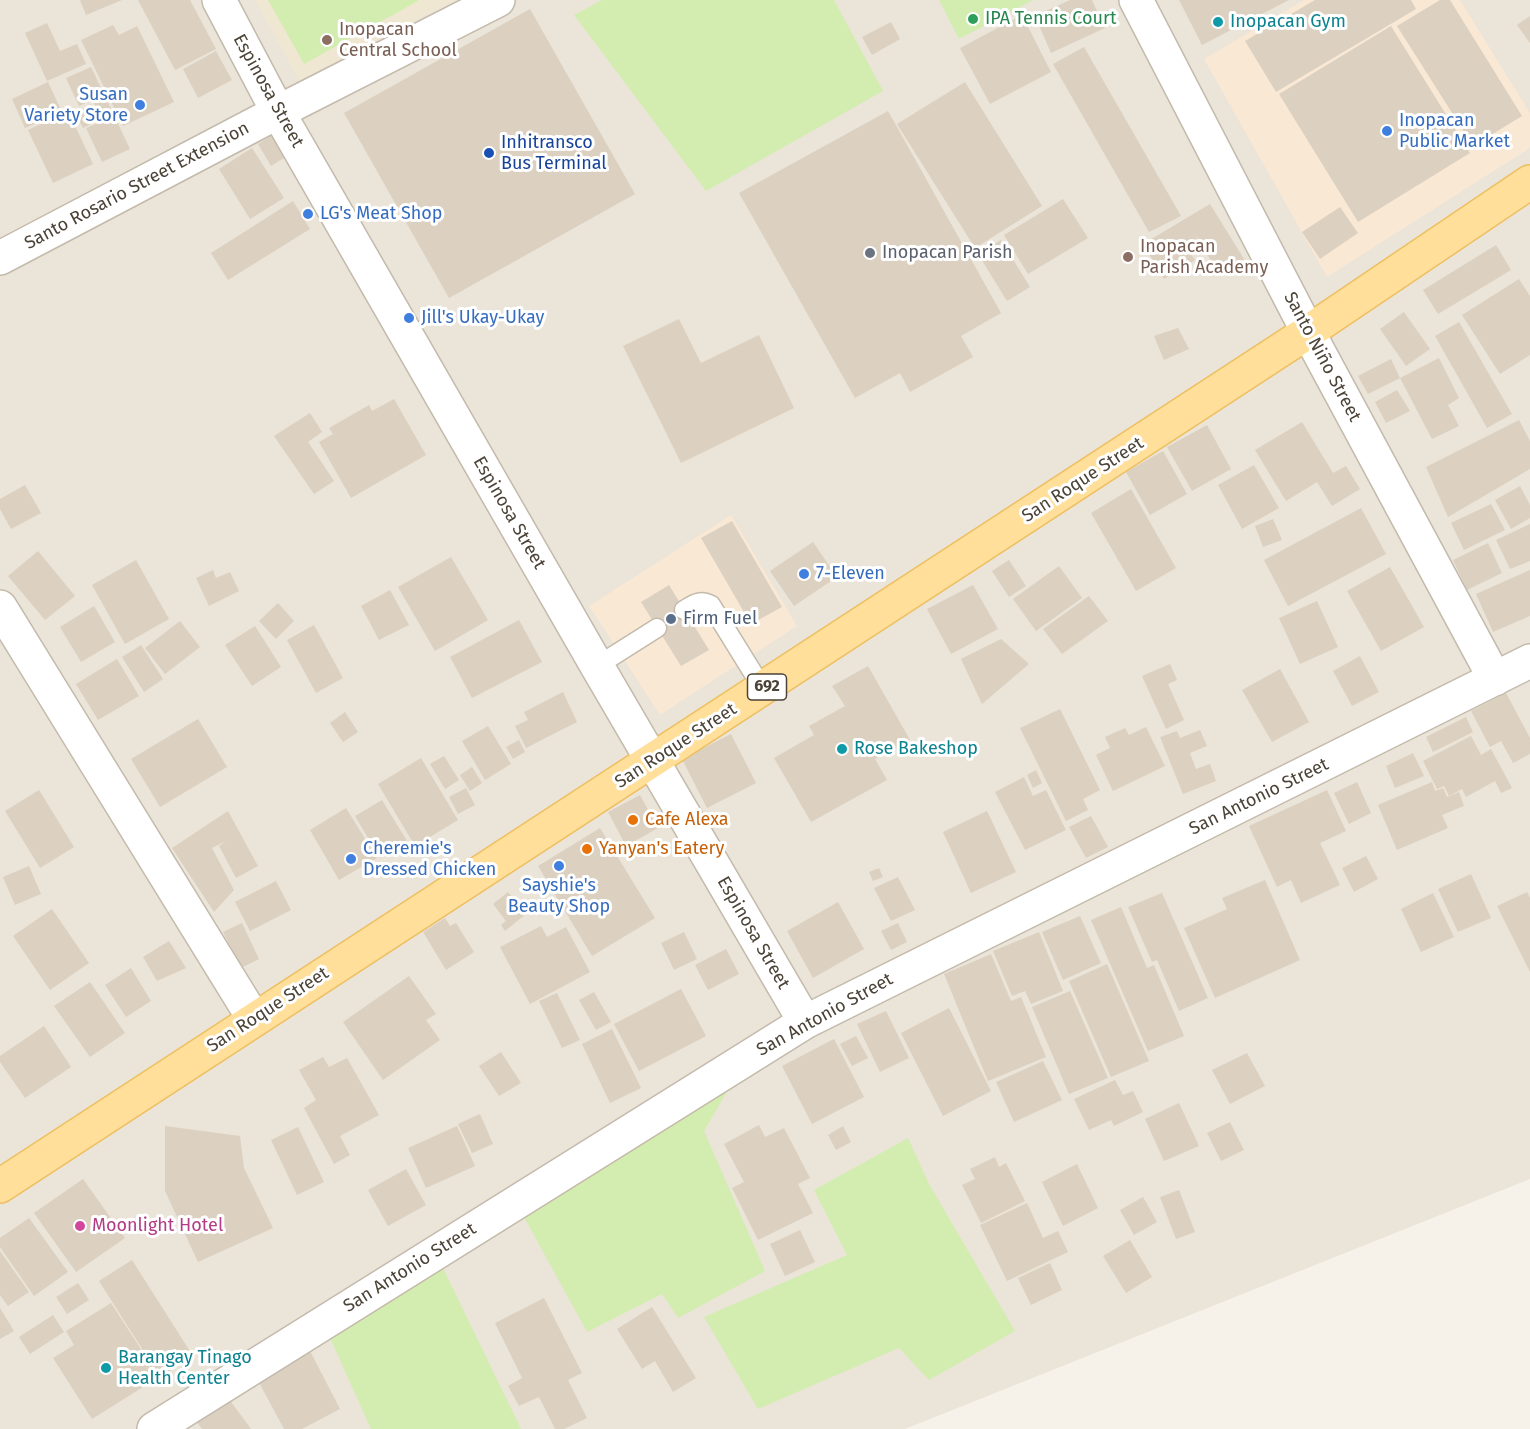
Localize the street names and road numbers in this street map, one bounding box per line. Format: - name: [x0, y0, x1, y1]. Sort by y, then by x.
- street label: Espinosa Street: [228, 30, 308, 152]
- street label: Santo Rosario Street Extension: [21, 117, 253, 255]
- street label: Santo Niño Street: [1279, 288, 1365, 426]
- street label: San Roque Street: [1018, 433, 1148, 527]
- street label: Espinosa Street: [468, 453, 550, 573]
- road number: 692: [748, 674, 786, 700]
- street label: San Roque Street: [611, 699, 741, 793]
- street label: San Antonio Street: [1186, 754, 1332, 840]
- street label: Espinosa Street: [712, 873, 794, 993]
- street label: San Roque Street: [203, 963, 333, 1057]
- street label: San Antonio Street: [753, 969, 897, 1061]
- street label: San Antonio Street: [340, 1218, 480, 1318]

